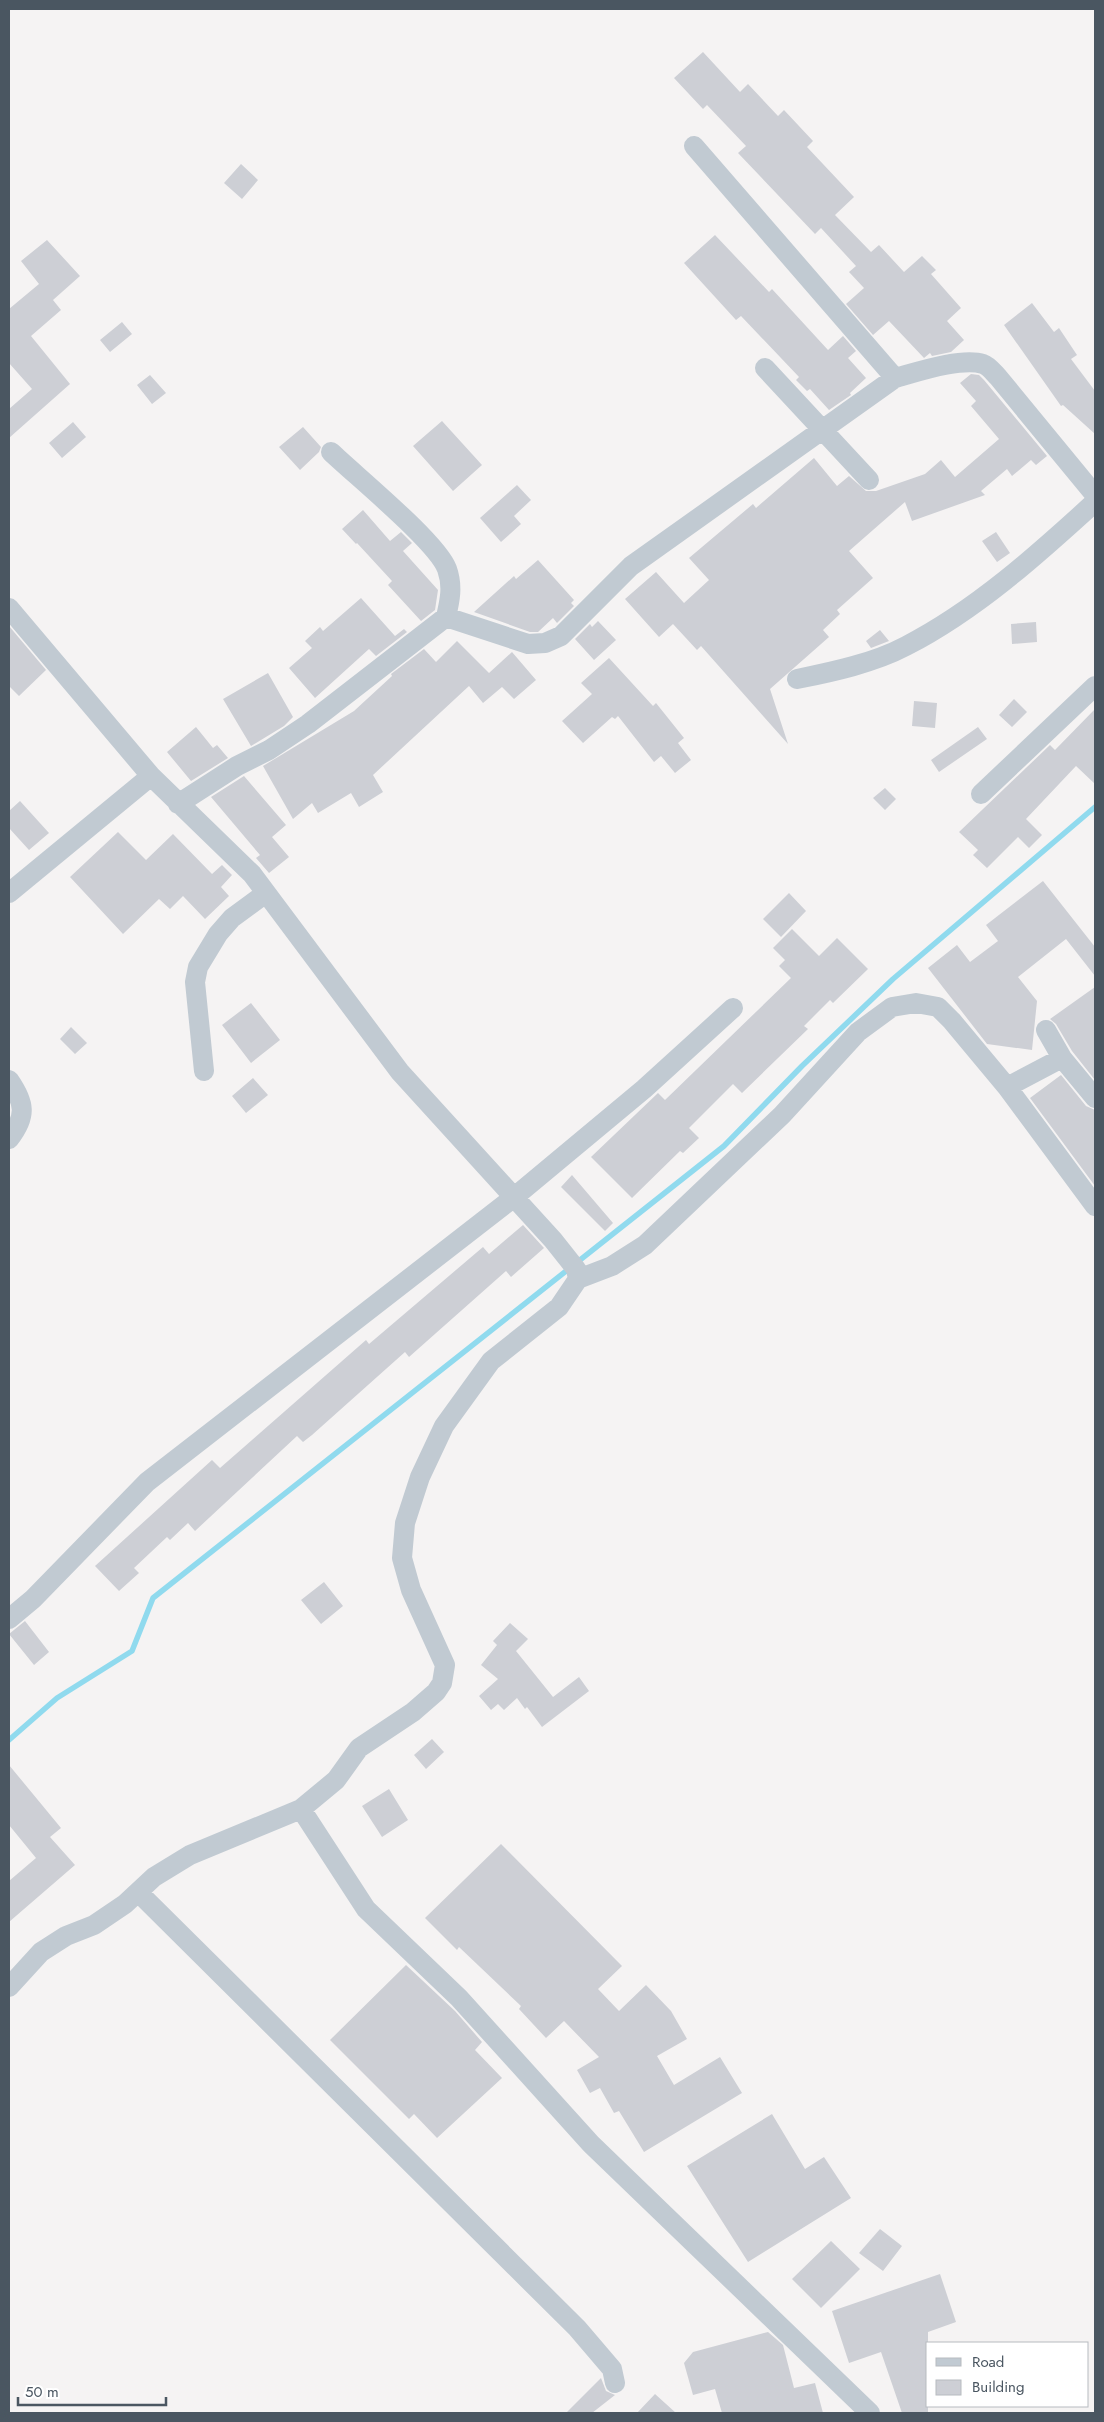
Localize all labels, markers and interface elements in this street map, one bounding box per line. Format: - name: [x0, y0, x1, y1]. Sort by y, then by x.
- legend: [926, 2342, 1089, 2407]
- text: Road: [972, 2351, 1004, 2373]
- scale bar: [18, 2374, 165, 2406]
- text: Building: [972, 2376, 1024, 2398]
- text: 50 m: [25, 2381, 59, 2403]

